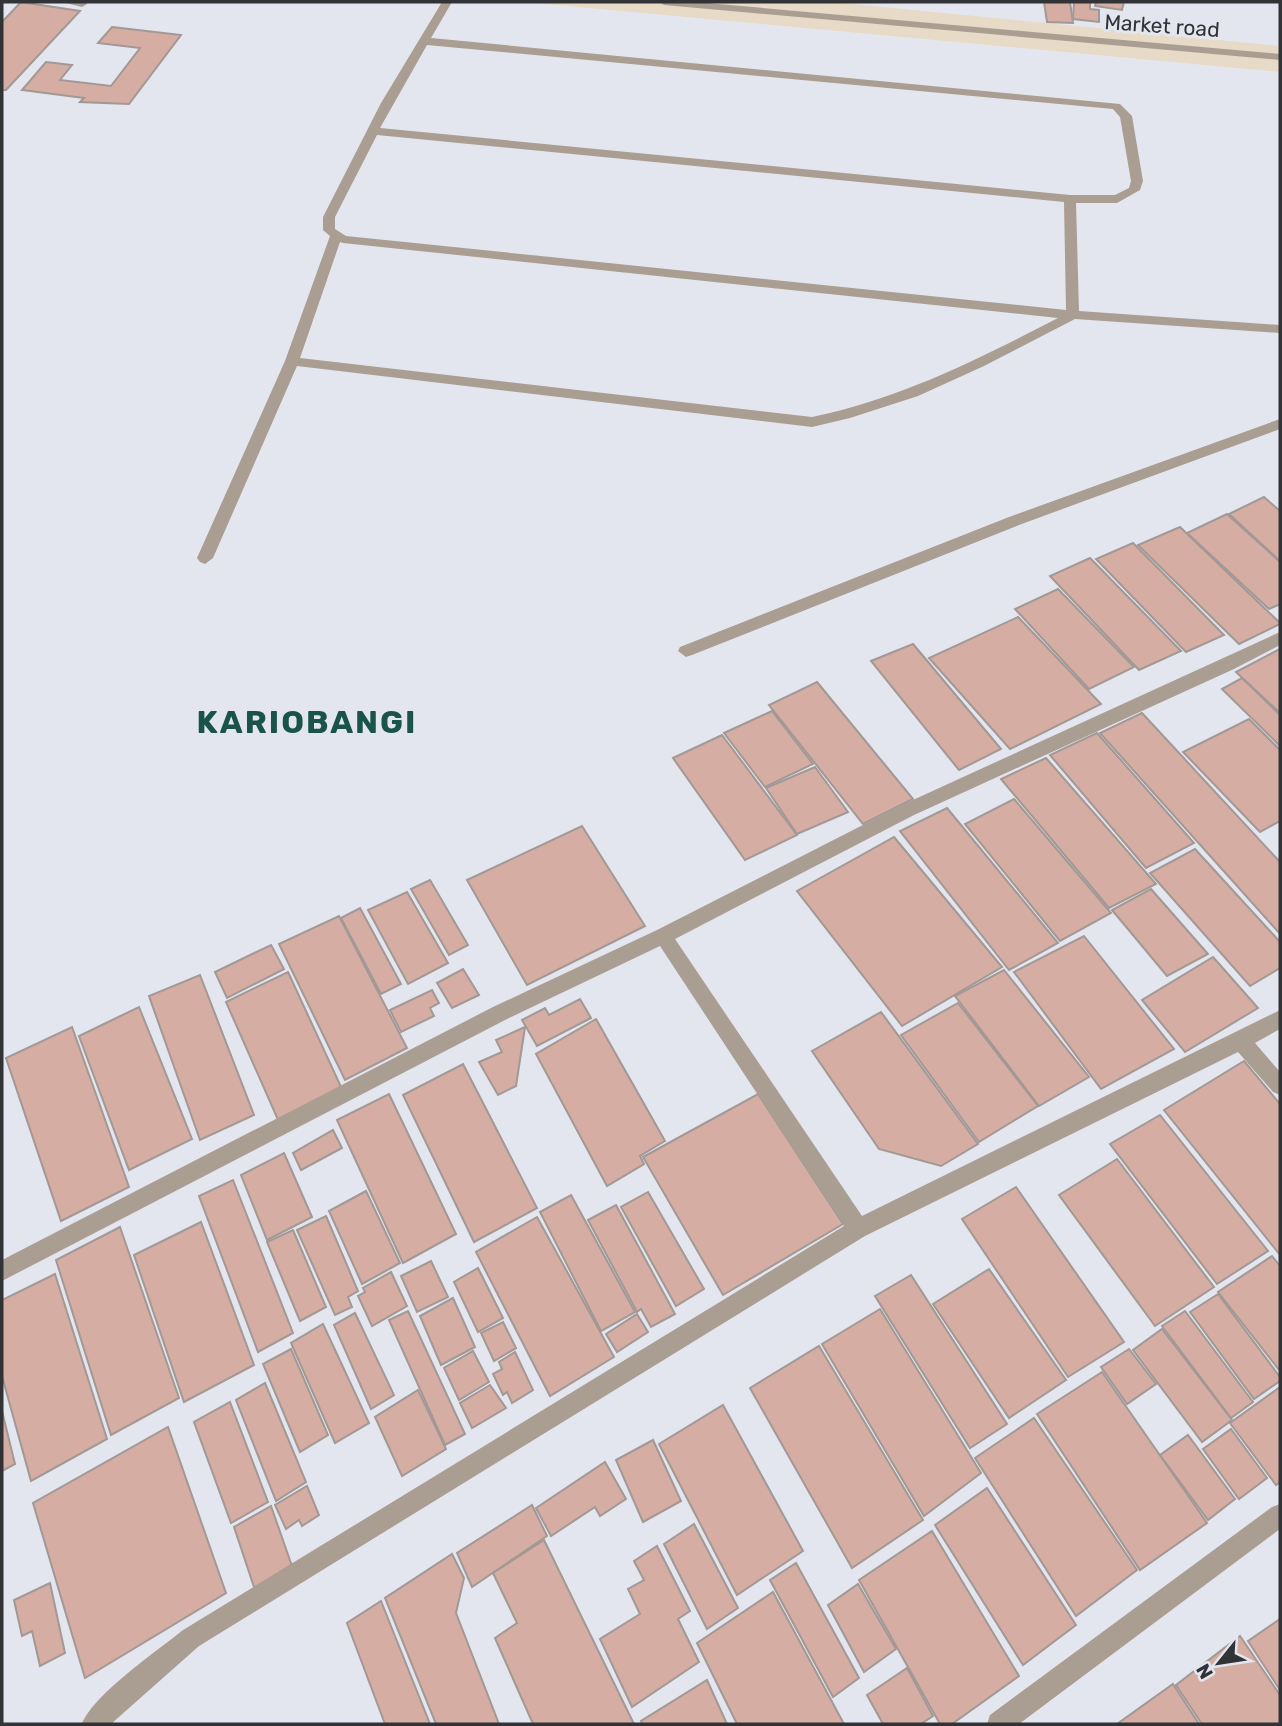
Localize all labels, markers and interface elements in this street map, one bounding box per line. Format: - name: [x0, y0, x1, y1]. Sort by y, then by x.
- street label: Market road: [1104, 9, 1221, 42]
- district label: KARIOBANGI: [197, 703, 417, 741]
- north arrow: [1184, 1628, 1254, 1698]
- text: N: [1191, 1660, 1218, 1683]

